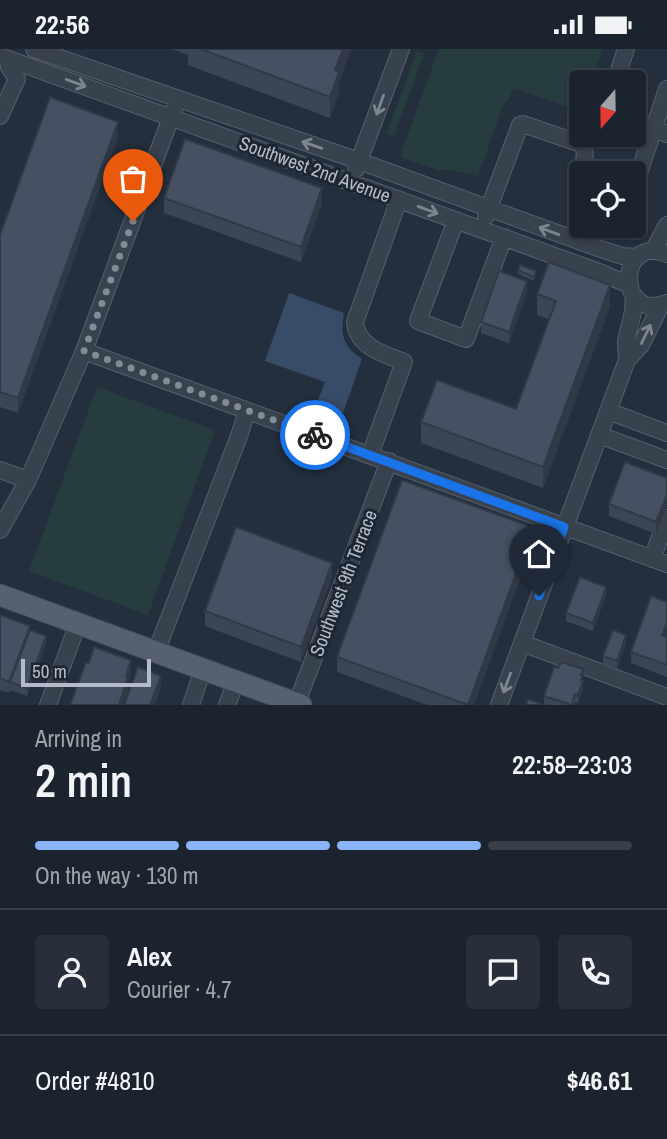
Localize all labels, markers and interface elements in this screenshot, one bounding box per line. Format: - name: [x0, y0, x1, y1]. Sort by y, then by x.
- text: 22:56: [35, 7, 90, 42]
- north arrow: [569, 70, 646, 147]
- map controls: [569, 70, 646, 238]
- one-way arrow: [64, 78, 86, 90]
- one-way arrow: [373, 94, 386, 116]
- street label: Southwest 2nd Avenue: [236, 130, 394, 208]
- one-way arrow: [302, 138, 324, 150]
- pin: [103, 149, 163, 221]
- icon: bag: [114, 160, 152, 198]
- button: locate: [569, 161, 646, 238]
- one-way arrow: [417, 204, 439, 217]
- one-way arrow: [539, 224, 561, 236]
- one-way arrow: [640, 324, 653, 345]
- courier: [280, 400, 350, 470]
- icon: bike: [296, 416, 334, 454]
- street label: Southwest 9th Terrace: [303, 506, 383, 660]
- pin: [509, 524, 569, 596]
- icon: home: [520, 535, 558, 573]
- scale bar: [21, 656, 150, 688]
- text: 50 m: [32, 658, 67, 684]
- one-way arrow: [500, 671, 513, 693]
- text: Arriving in: [35, 723, 122, 754]
- text: 22:58–23:03: [512, 747, 632, 782]
- text: 2 min: [35, 749, 132, 811]
- text: On the way · 130 m: [35, 860, 199, 891]
- button: person: [35, 935, 109, 1009]
- button: chat: [466, 935, 540, 1009]
- button: phone: [558, 935, 632, 1009]
- text: Alex: [127, 939, 172, 974]
- text: Courier · 4.7: [127, 974, 232, 1005]
- text: Order #4810: [35, 1063, 155, 1098]
- text: $46.61: [567, 1063, 632, 1098]

